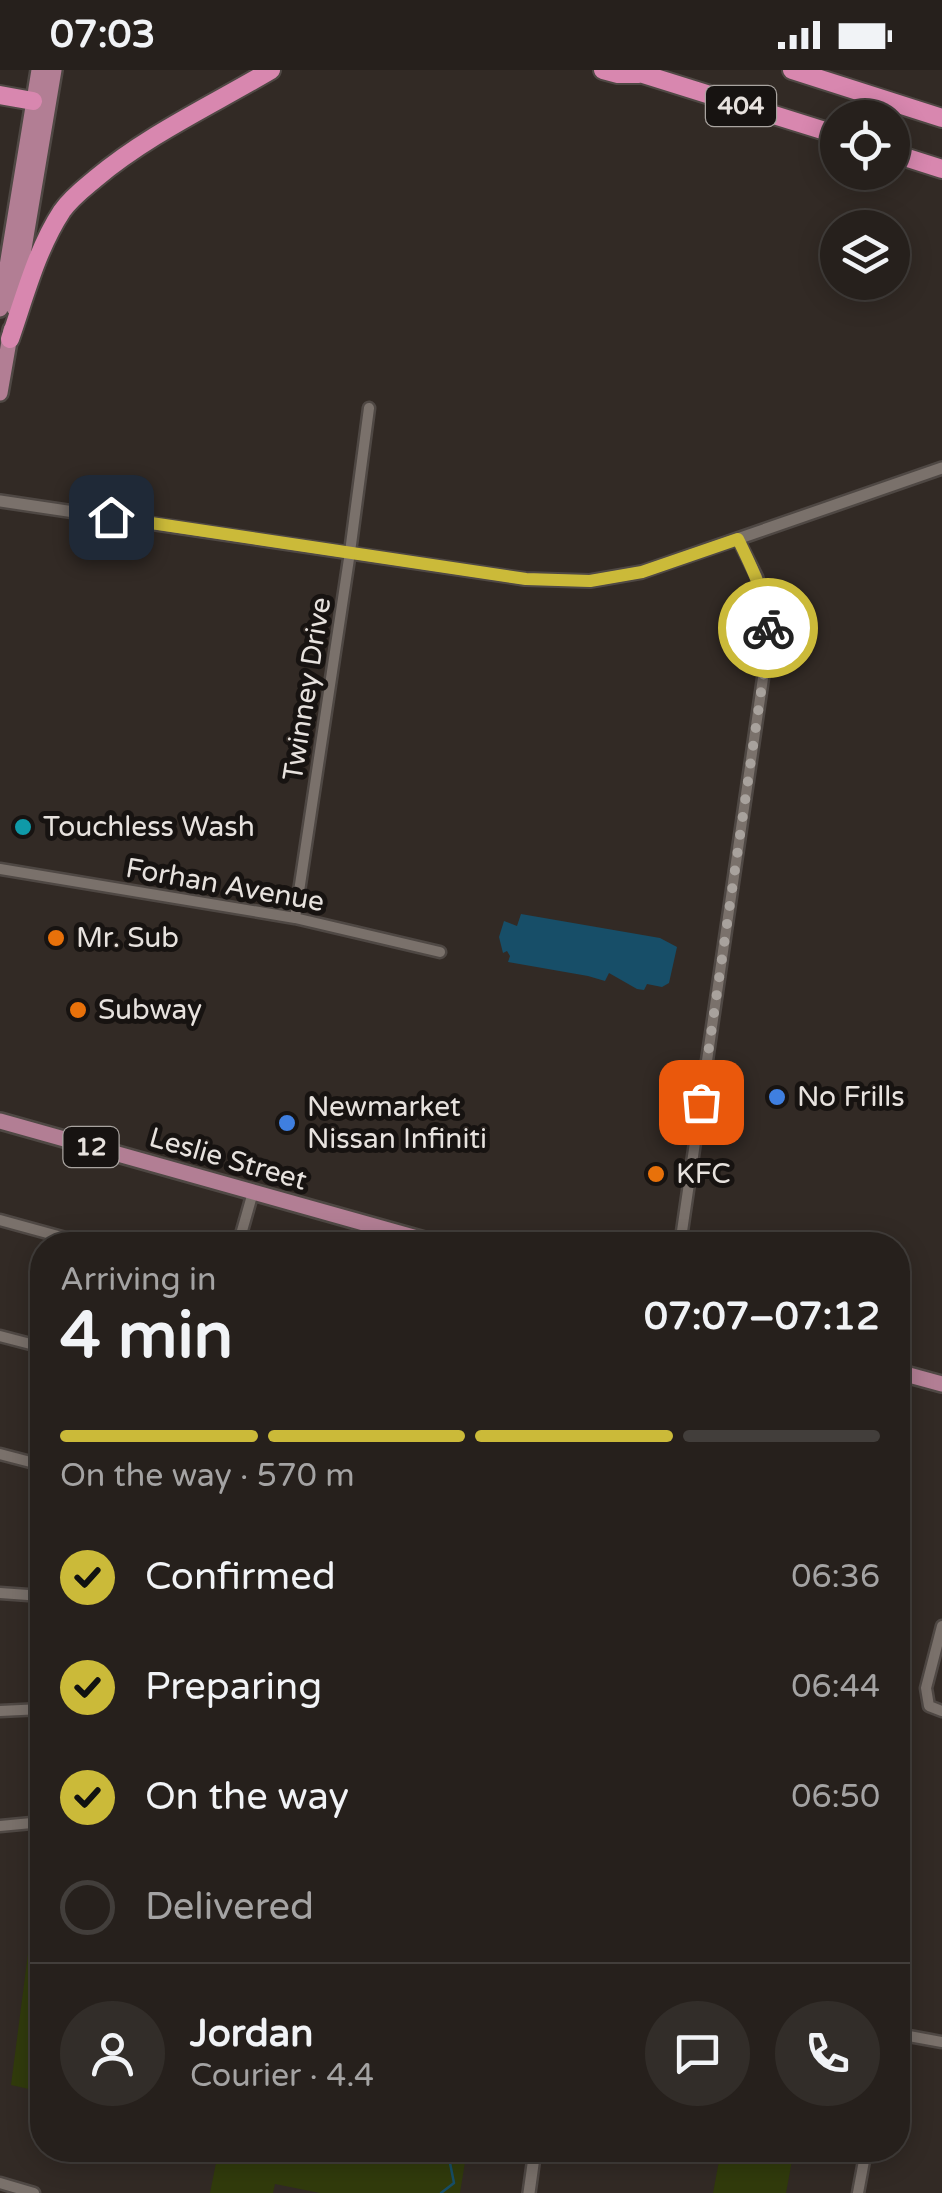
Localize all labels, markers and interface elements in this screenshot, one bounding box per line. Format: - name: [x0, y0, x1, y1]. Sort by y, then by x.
- text: 07:03: [50, 12, 155, 58]
- road number: 404: [706, 86, 776, 126]
- map controls: [820, 100, 910, 300]
- button: locate: [820, 100, 910, 190]
- button: layers: [820, 210, 910, 300]
- pin: [69, 475, 154, 560]
- icon: home: [84, 490, 139, 545]
- courier: [718, 578, 818, 678]
- street label: Twinney Drive: [276, 595, 338, 783]
- icon: bike: [741, 601, 796, 656]
- place label: Touchless Wash: [43, 810, 255, 844]
- marker: Touchless Wash: [12, 816, 34, 838]
- street label: Forhan Avenue: [123, 851, 327, 919]
- place label: Mr. Sub: [76, 921, 179, 955]
- marker: Mr. Sub: [45, 927, 67, 949]
- place label: Subway: [98, 993, 202, 1027]
- marker: Subway: [67, 999, 89, 1021]
- pin: [659, 1060, 744, 1145]
- icon: bag: [674, 1075, 729, 1130]
- place label: No Frills: [797, 1080, 905, 1114]
- marker: No Frills: [766, 1086, 788, 1108]
- place label: Newmarket Nissan Infiniti: [307, 1090, 487, 1156]
- marker: Newmarket Nissan Infiniti: [276, 1112, 298, 1134]
- street label: Leslie Street: [145, 1120, 311, 1198]
- road number: 12: [64, 1127, 118, 1167]
- place label: KFC: [676, 1157, 731, 1191]
- marker: KFC: [645, 1163, 667, 1185]
- text: Arriving in: [60, 1261, 217, 1299]
- text: 07:07–07:12: [644, 1294, 880, 1340]
- text: 4 min: [60, 1297, 233, 1376]
- text: On the way · 570 m: [60, 1457, 355, 1495]
- icon: check: [60, 1550, 115, 1605]
- text: Confirmed: [145, 1554, 336, 1600]
- text: 06:36: [791, 1558, 880, 1596]
- icon: check: [60, 1660, 115, 1715]
- text: Preparing: [145, 1664, 322, 1710]
- text: 06:44: [791, 1668, 880, 1706]
- icon: check: [60, 1770, 115, 1825]
- text: On the way: [145, 1774, 349, 1820]
- text: 06:50: [791, 1778, 880, 1816]
- text: Delivered: [145, 1884, 314, 1930]
- button: person: [60, 2001, 165, 2106]
- button: chat: [645, 2001, 750, 2106]
- button: phone: [775, 2001, 880, 2106]
- text: Jordan: [190, 2011, 313, 2057]
- text: Courier · 4.4: [190, 2057, 374, 2095]

